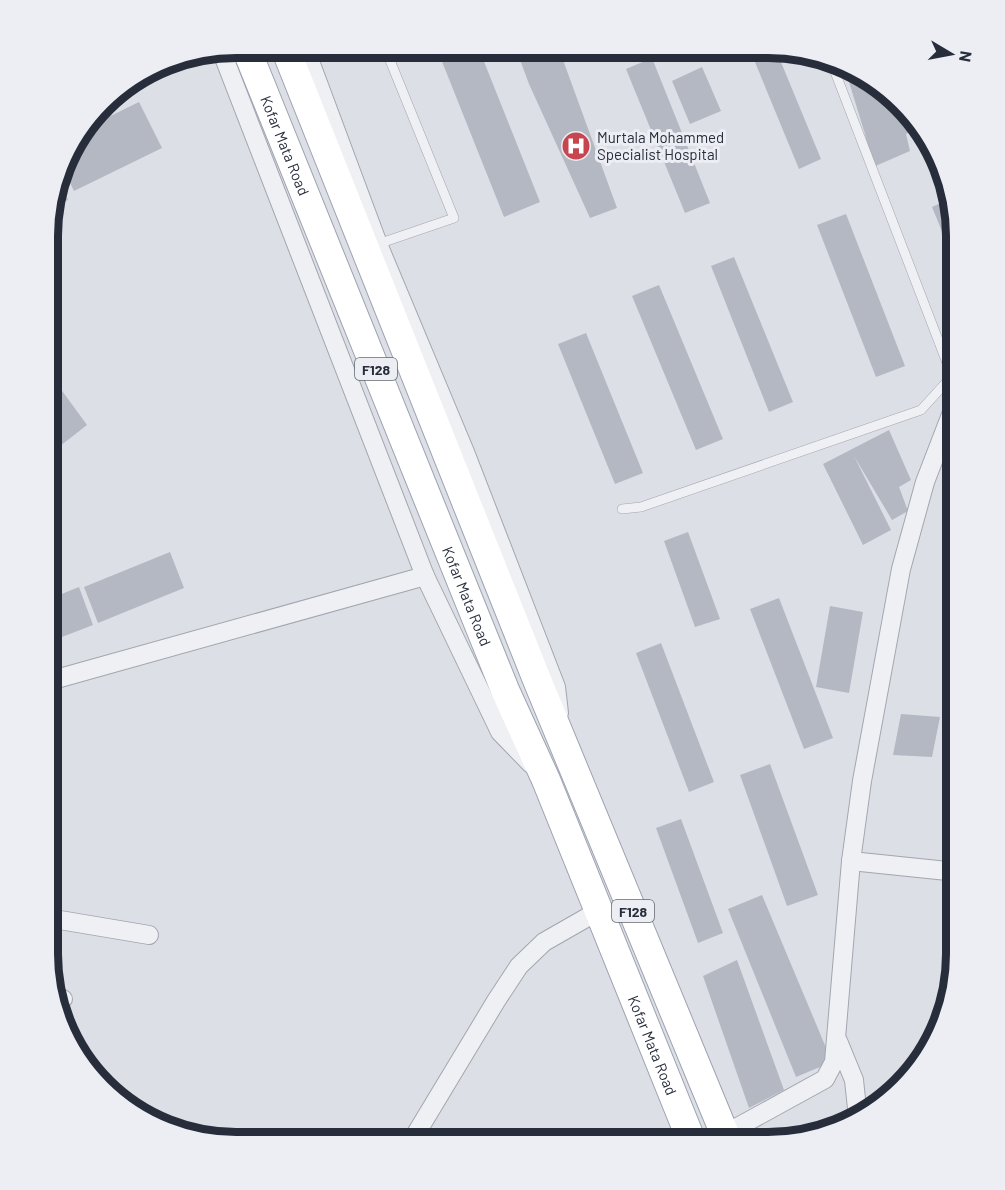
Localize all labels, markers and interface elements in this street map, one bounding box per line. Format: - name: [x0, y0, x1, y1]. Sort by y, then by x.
- north arrow: [921, 24, 981, 84]
- text: N: [956, 50, 977, 64]
- street label: Kofar Mata Road: [257, 93, 313, 198]
- place label: Murtala Mohammed Specialist Hospital: [597, 128, 724, 163]
- hospital icon: Murtala Mohammed Specialist Hospital: [560, 130, 592, 162]
- road number: F128: [355, 358, 397, 380]
- street label: Kofar Mata Road: [439, 544, 495, 649]
- road number: F128: [612, 900, 654, 922]
- street label: Kofar Mata Road: [625, 993, 681, 1098]

